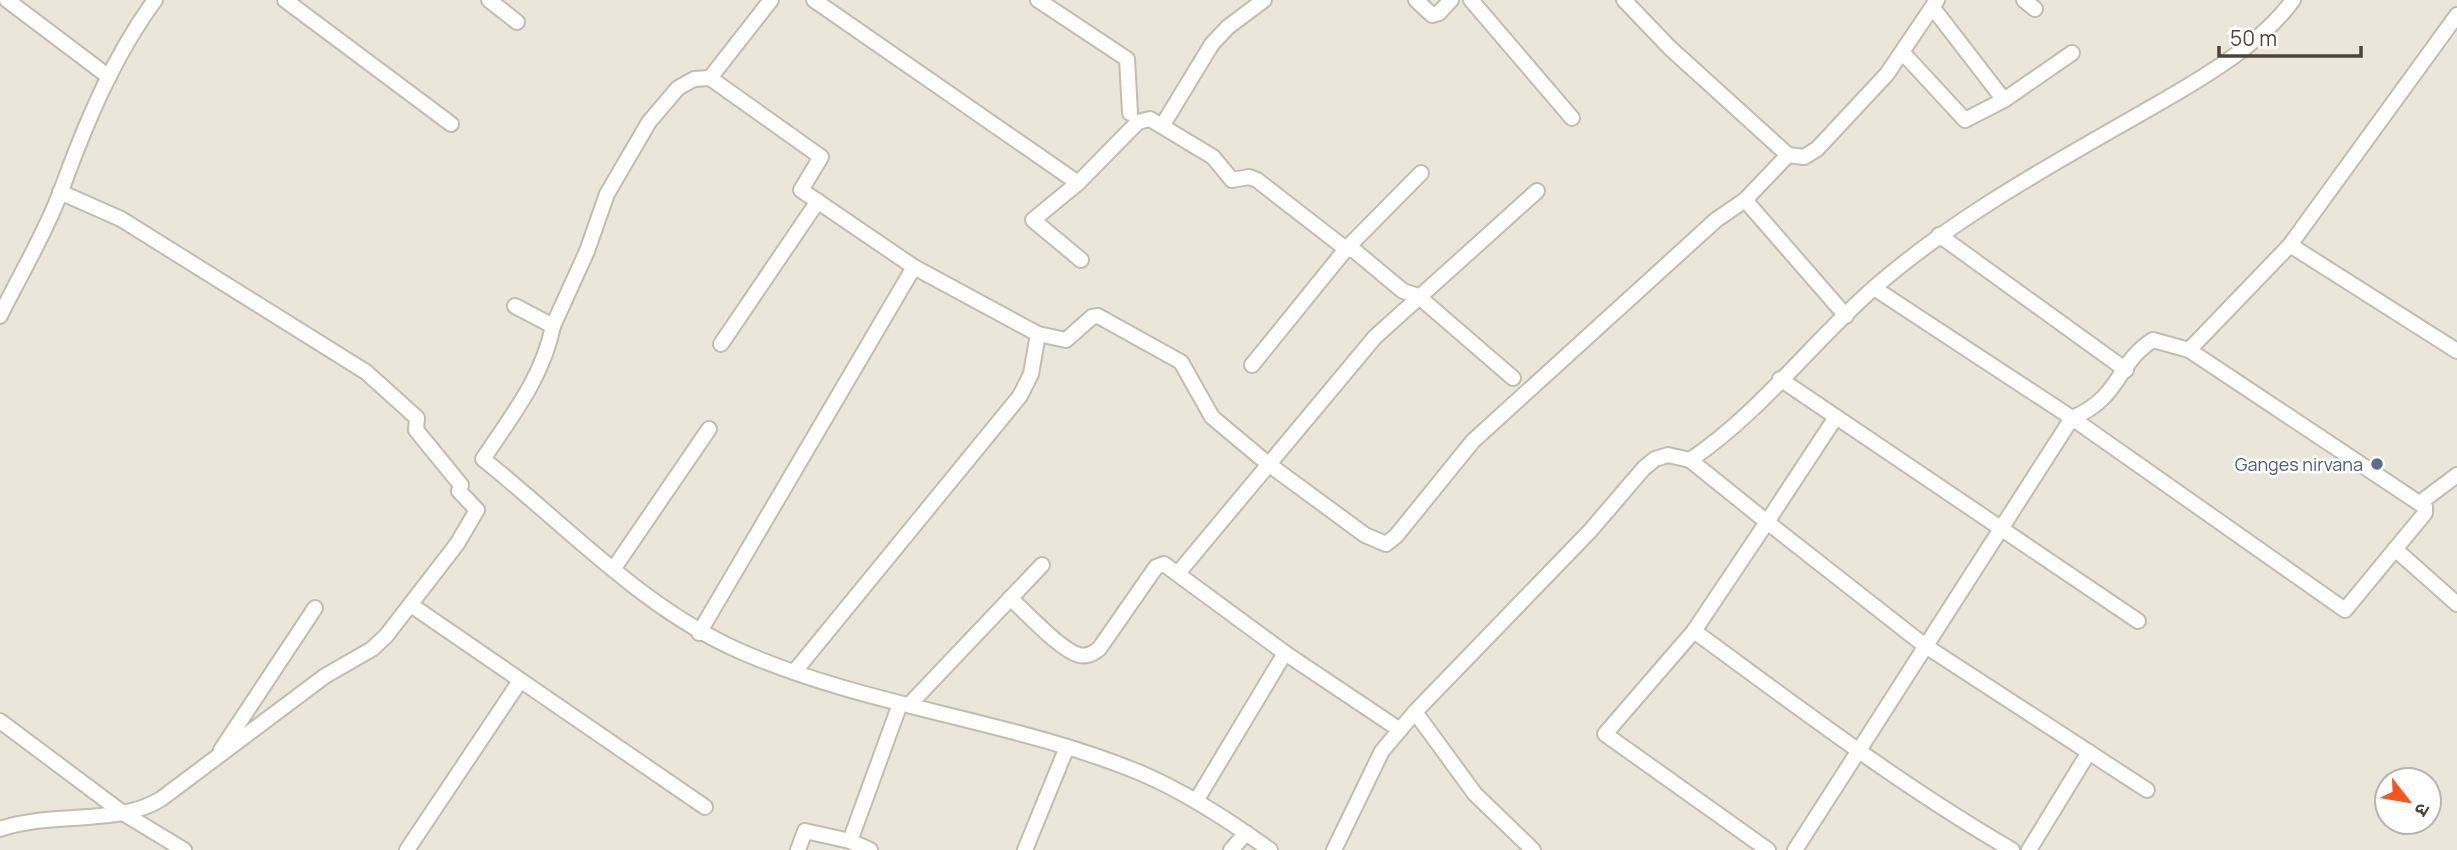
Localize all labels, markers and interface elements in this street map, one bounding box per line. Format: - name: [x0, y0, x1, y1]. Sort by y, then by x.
- scale bar: [2219, 14, 2361, 58]
- text: 50 m: [2230, 24, 2277, 52]
- place label: Ganges nirvana: [2235, 452, 2363, 476]
- marker: Ganges nirvana: [2369, 456, 2385, 472]
- north arrow: [2373, 766, 2443, 836]
- text: उ: [2408, 798, 2437, 822]

